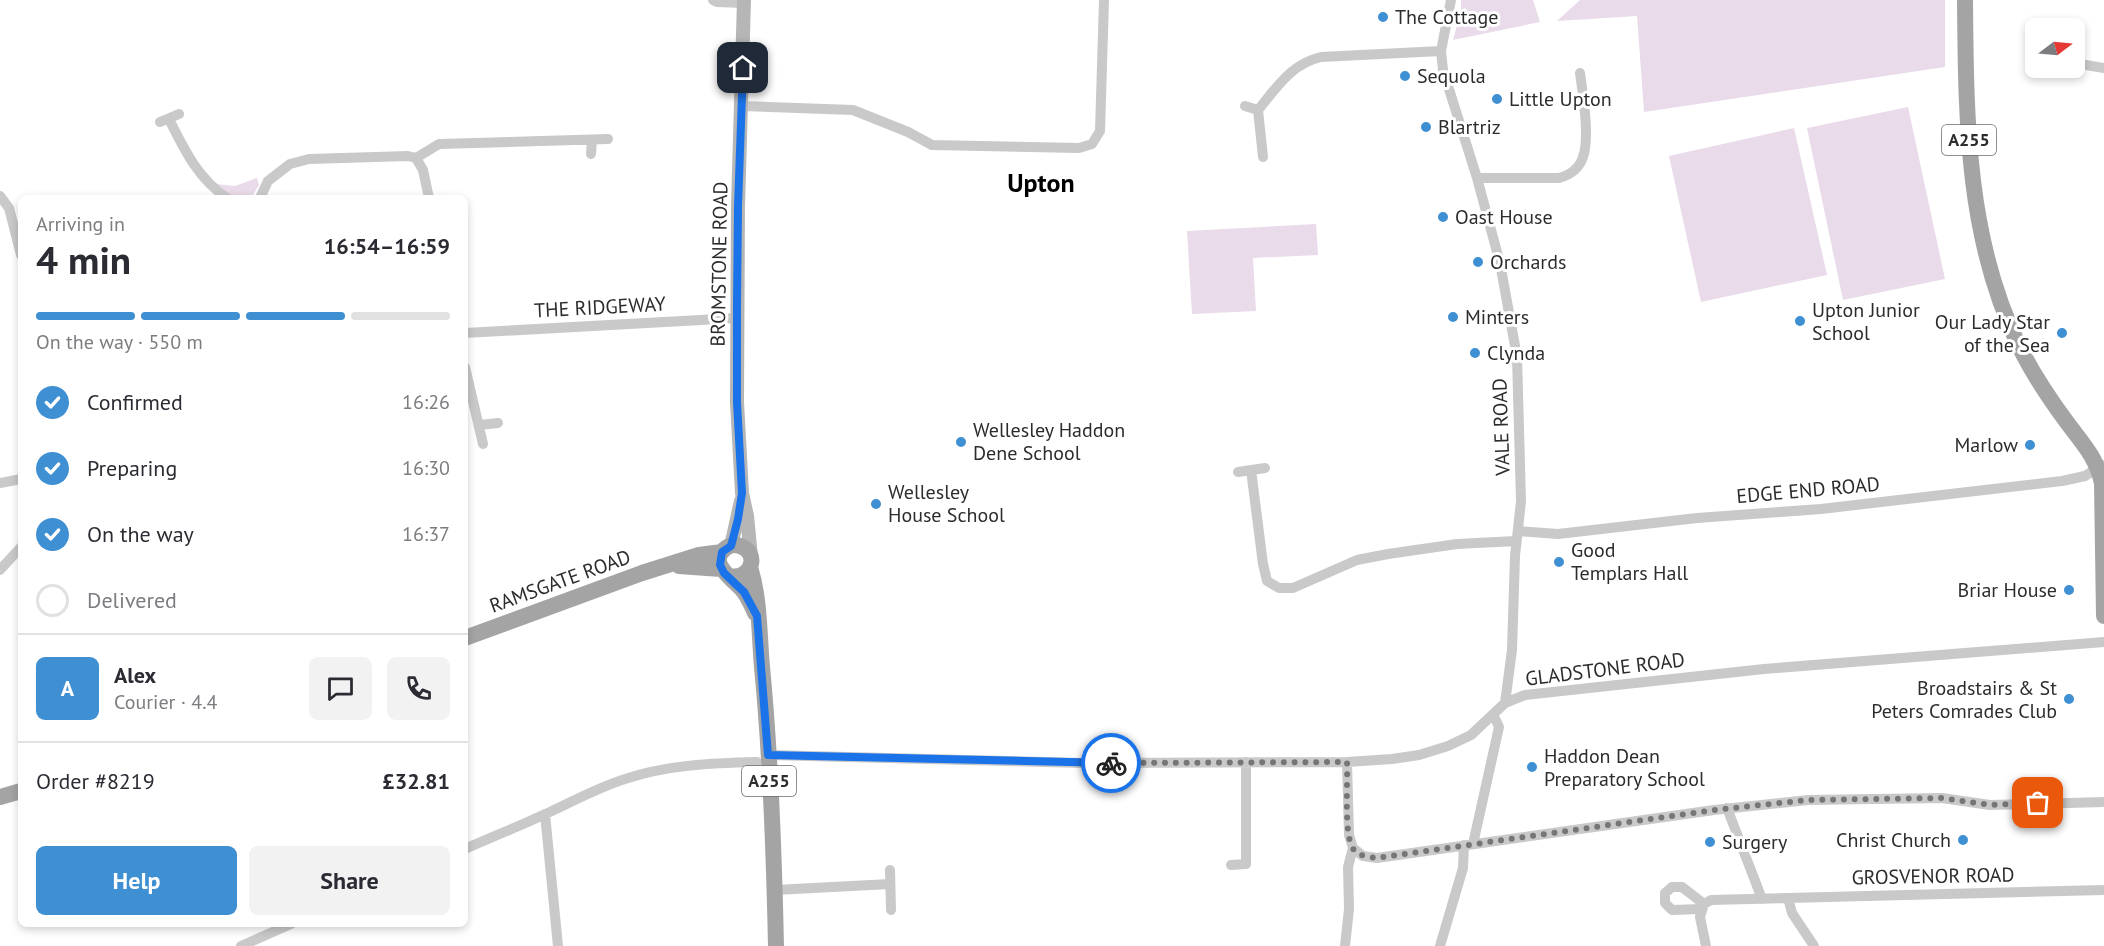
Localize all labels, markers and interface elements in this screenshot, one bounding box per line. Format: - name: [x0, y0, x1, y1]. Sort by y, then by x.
- place label: The Cottage: [1395, 4, 1498, 30]
- marker: The Cottage: [1376, 10, 1390, 24]
- north arrow: [2025, 18, 2085, 78]
- map controls: [2025, 18, 2085, 78]
- pin: [717, 42, 768, 93]
- icon: home: [726, 51, 759, 84]
- place label: Sequola: [1417, 63, 1486, 89]
- marker: Sequola: [1398, 69, 1412, 83]
- place label: Little Upton: [1509, 86, 1612, 112]
- marker: Little Upton: [1490, 92, 1504, 106]
- place label: Blartriz: [1438, 114, 1501, 140]
- marker: Blartriz: [1419, 120, 1433, 134]
- road number: A255: [1942, 125, 1996, 155]
- district label: Upton: [1007, 166, 1075, 199]
- street label: BROMSTONE ROAD: [705, 181, 733, 347]
- place label: Oast House: [1455, 204, 1553, 230]
- marker: Oast House: [1436, 210, 1450, 224]
- text: Arriving in: [36, 211, 125, 237]
- text: 16:54–16:59: [324, 232, 450, 260]
- text: 4 min: [36, 234, 131, 285]
- place label: Orchards: [1490, 249, 1566, 275]
- marker: Orchards: [1471, 255, 1485, 269]
- street label: THE RIDGEWAY: [533, 291, 667, 323]
- place label: Upton Junior School: [1812, 297, 1920, 346]
- place label: Minters: [1465, 304, 1529, 330]
- place label: Our Lady Star of the Sea: [1935, 309, 2050, 358]
- marker: Minters: [1446, 310, 1460, 324]
- marker: Upton Junior School: [1793, 314, 1807, 328]
- marker: Our Lady Star of the Sea: [2055, 326, 2069, 340]
- text: On the way · 550 m: [36, 329, 203, 355]
- place label: Clynda: [1487, 340, 1545, 366]
- marker: Clynda: [1468, 346, 1482, 360]
- street label: VALE ROAD: [1486, 378, 1516, 477]
- icon: check: [36, 386, 69, 419]
- text: Confirmed: [87, 388, 183, 416]
- text: 16:26: [402, 389, 450, 415]
- place label: Wellesley Haddon Dene School: [973, 417, 1125, 466]
- place label: Marlow: [1954, 432, 2018, 458]
- marker: Wellesley Haddon Dene School: [954, 435, 968, 449]
- marker: Marlow: [2023, 438, 2037, 452]
- icon: check: [36, 452, 69, 485]
- text: Preparing: [87, 454, 177, 482]
- text: 16:30: [402, 455, 450, 481]
- street label: EDGE END ROAD: [1735, 471, 1881, 509]
- place label: Wellesley House School: [888, 479, 1005, 528]
- marker: Wellesley House School: [869, 497, 883, 511]
- icon: check: [36, 518, 69, 551]
- text: On the way: [87, 520, 194, 548]
- text: 16:37: [402, 521, 450, 547]
- place label: Good Templars Hall: [1571, 537, 1688, 586]
- street label: RAMSGATE ROAD: [486, 543, 634, 619]
- marker: Good Templars Hall: [1552, 555, 1566, 569]
- place label: Briar House: [1958, 577, 2057, 603]
- marker: Briar House: [2062, 583, 2076, 597]
- text: Delivered: [87, 586, 177, 614]
- street label: GLADSTONE ROAD: [1524, 646, 1686, 692]
- button: chat: [309, 657, 372, 720]
- button: phone: [387, 657, 450, 720]
- text: Alex: [114, 661, 156, 689]
- text: A: [61, 674, 74, 702]
- place label: Broadstairs & St Peters Comrades Club: [1871, 675, 2057, 724]
- text: Courier · 4.4: [114, 689, 217, 715]
- marker: Broadstairs & St Peters Comrades Club: [2062, 692, 2076, 706]
- courier: [1081, 733, 1141, 793]
- place label: Haddon Dean Preparatory School: [1544, 743, 1705, 792]
- icon: bike: [1095, 747, 1128, 780]
- marker: Haddon Dean Preparatory School: [1525, 760, 1539, 774]
- road number: A255: [742, 766, 796, 796]
- text: Order #8219: [36, 767, 155, 795]
- text: £32.81: [382, 767, 450, 795]
- pin: [2012, 777, 2063, 828]
- icon: bag: [2021, 786, 2054, 819]
- place label: Christ Church: [1836, 827, 1951, 853]
- place label: Surgery: [1722, 829, 1788, 855]
- marker: Christ Church: [1956, 833, 1970, 847]
- marker: Surgery: [1703, 835, 1717, 849]
- button: Help: [36, 846, 237, 915]
- button: Share: [249, 846, 450, 915]
- street label: GROSVENOR ROAD: [1851, 862, 2015, 890]

